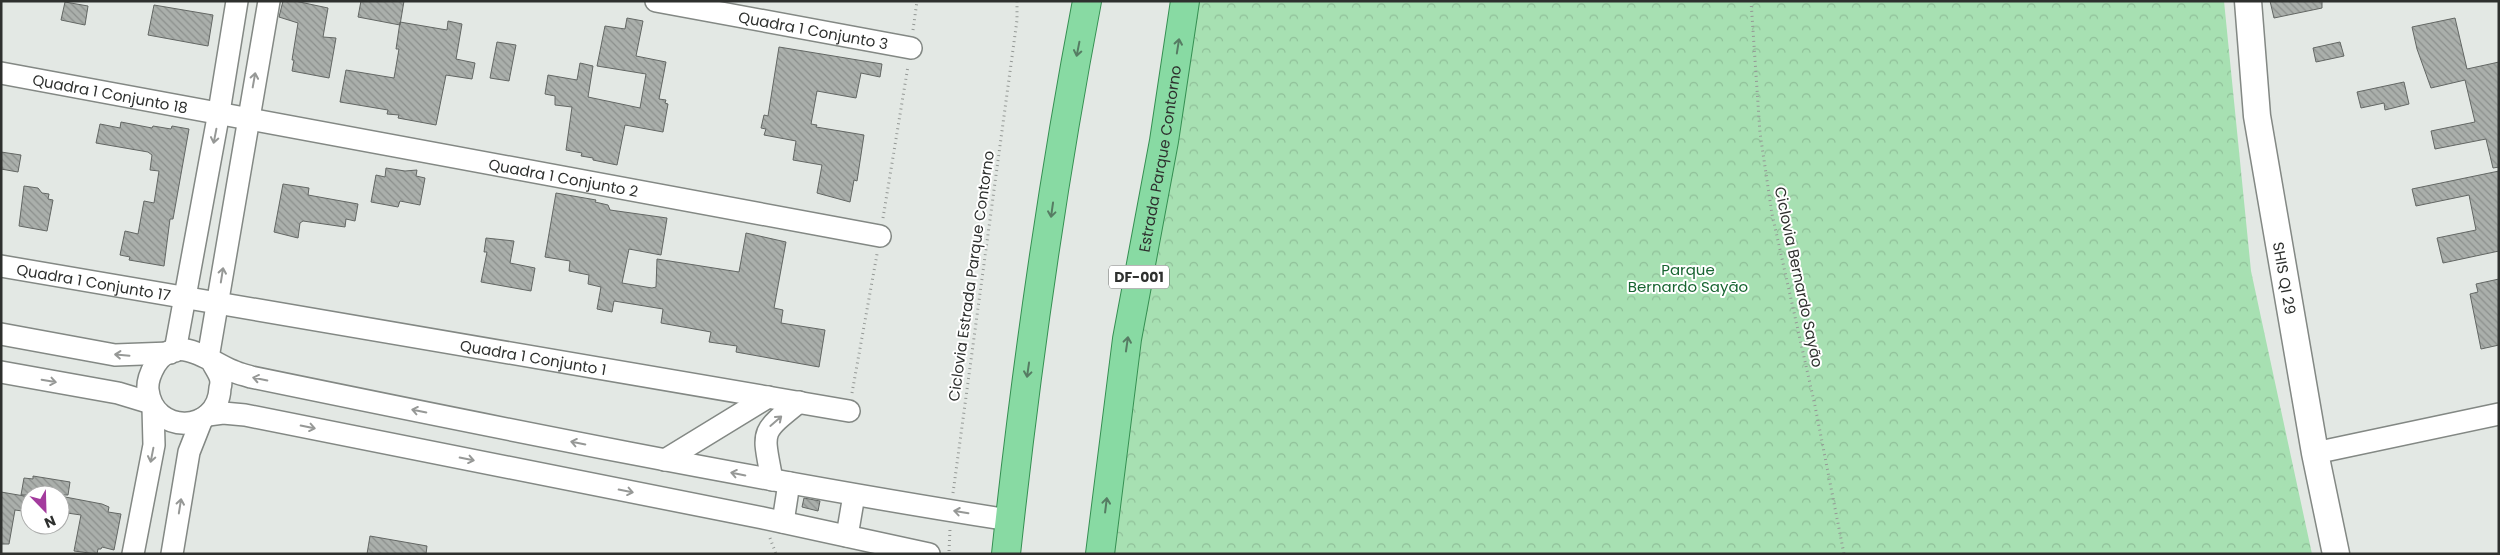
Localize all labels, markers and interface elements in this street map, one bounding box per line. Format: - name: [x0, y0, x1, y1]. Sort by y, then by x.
- street label: Quadra 1 Conjunto 3: [737, 6, 890, 54]
- one-way arrow: [1174, 38, 1184, 54]
- one-way arrow: [1072, 41, 1082, 57]
- street label: Estrada Parque Contorno: [1133, 64, 1186, 254]
- street label: Quadra 1 Conjunto 18: [31, 69, 189, 118]
- one-way arrow: [250, 73, 260, 89]
- one-way arrow: [209, 127, 219, 143]
- street label: Ciclovia Estrada Parque Contorno: [943, 149, 999, 403]
- street label: Quadra 1 Conjunto 2: [487, 153, 640, 201]
- street label: Ciclovia Bernardo Sayão: [1770, 185, 1828, 369]
- one-way arrow: [1046, 201, 1056, 217]
- street label: SHIS QI 29: [2268, 240, 2301, 316]
- street label: Quadra 1 Conjunto 17: [15, 258, 172, 305]
- park label: Parque Bernardo Sayão: [1628, 259, 1748, 297]
- road number: DF-001: [1109, 266, 1169, 288]
- one-way arrow: [218, 267, 228, 283]
- street label: Quadra 1 Conjunto 1: [459, 334, 608, 380]
- one-way arrow: [1122, 336, 1132, 352]
- one-way arrow: [114, 350, 130, 360]
- one-way arrow: [1022, 362, 1032, 378]
- one-way arrow: [252, 374, 268, 383]
- one-way arrow: [41, 376, 57, 386]
- one-way arrow: [411, 406, 427, 416]
- one-way arrow: [770, 415, 783, 426]
- one-way arrow: [299, 423, 315, 433]
- one-way arrow: [571, 438, 587, 447]
- one-way arrow: [147, 447, 156, 463]
- one-way arrow: [459, 455, 475, 464]
- one-way arrow: [730, 468, 746, 478]
- north arrow: [20, 485, 70, 535]
- one-way arrow: [618, 486, 634, 496]
- one-way arrow: [175, 498, 185, 514]
- one-way arrow: [1101, 498, 1111, 514]
- one-way arrow: [954, 507, 970, 517]
- text: N: [41, 511, 59, 533]

